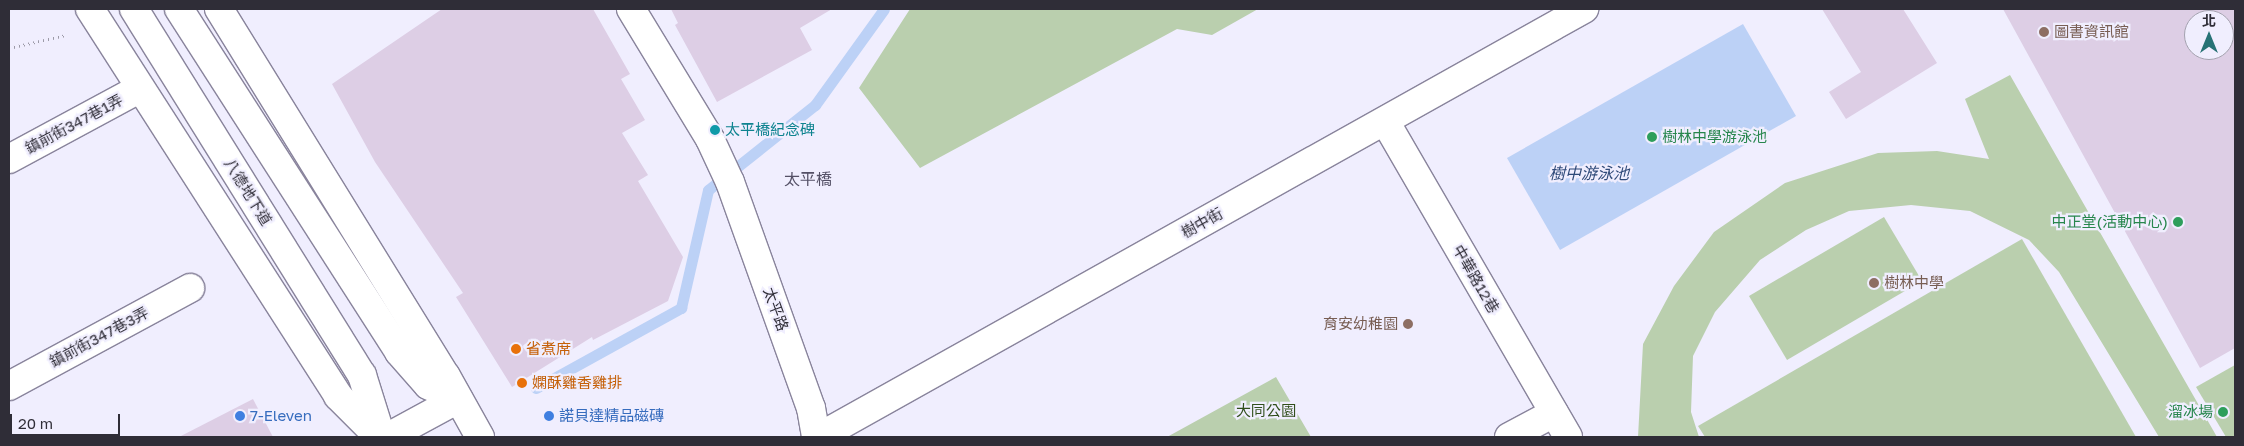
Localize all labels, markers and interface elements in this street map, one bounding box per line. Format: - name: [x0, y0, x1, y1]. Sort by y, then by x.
- north arrow: [2184, 10, 2234, 60]
- text: 北: [2202, 12, 2216, 29]
- place label: 圖書資訊館: [2054, 23, 2129, 41]
- marker: 圖書資訊館: [2038, 26, 2050, 38]
- street label: 鎮前街347巷1弄: [22, 91, 126, 157]
- place label: 太平橋紀念碑: [725, 121, 815, 139]
- marker: 太平橋紀念碑: [709, 124, 721, 136]
- place label: 樹林中學游泳池: [1662, 128, 1767, 146]
- marker: 樹林中學游泳池: [1646, 131, 1658, 143]
- street label: 八德地下道: [220, 155, 276, 229]
- water label: 樹中游泳池: [1549, 163, 1629, 183]
- district label: 太平橋: [784, 169, 832, 189]
- street label: 樹中街: [1178, 204, 1226, 242]
- place label: 中正堂(活動中心): [2052, 213, 2168, 231]
- marker: 中正堂(活動中心): [2172, 216, 2184, 228]
- street label: 中華路12巷: [1449, 242, 1503, 316]
- place label: 樹林中學: [1884, 274, 1944, 292]
- marker: 樹林中學: [1868, 277, 1880, 289]
- street label: 太平路: [760, 285, 792, 333]
- street label: 鎮前街347巷3弄: [46, 303, 152, 371]
- place label: 育安幼稚園: [1323, 315, 1398, 333]
- marker: 育安幼稚園: [1402, 318, 1414, 330]
- place label: 省煮席: [526, 340, 571, 358]
- marker: 省煮席: [510, 343, 522, 355]
- place label: 嫻酥雞香雞排: [532, 374, 622, 392]
- marker: 嫻酥雞香雞排: [516, 377, 528, 389]
- park label: 大同公園: [1236, 402, 1296, 420]
- place label: 溜冰場: [2168, 403, 2213, 421]
- scale bar: [12, 404, 122, 436]
- marker: 溜冰場: [2217, 406, 2229, 418]
- place label: 7-Eleven: [250, 407, 312, 425]
- place label: 諾貝達精品磁磚: [559, 407, 664, 425]
- marker: 7-Eleven: [234, 410, 246, 422]
- marker: 諾貝達精品磁磚: [543, 410, 555, 422]
- text: 20 m: [18, 414, 53, 432]

